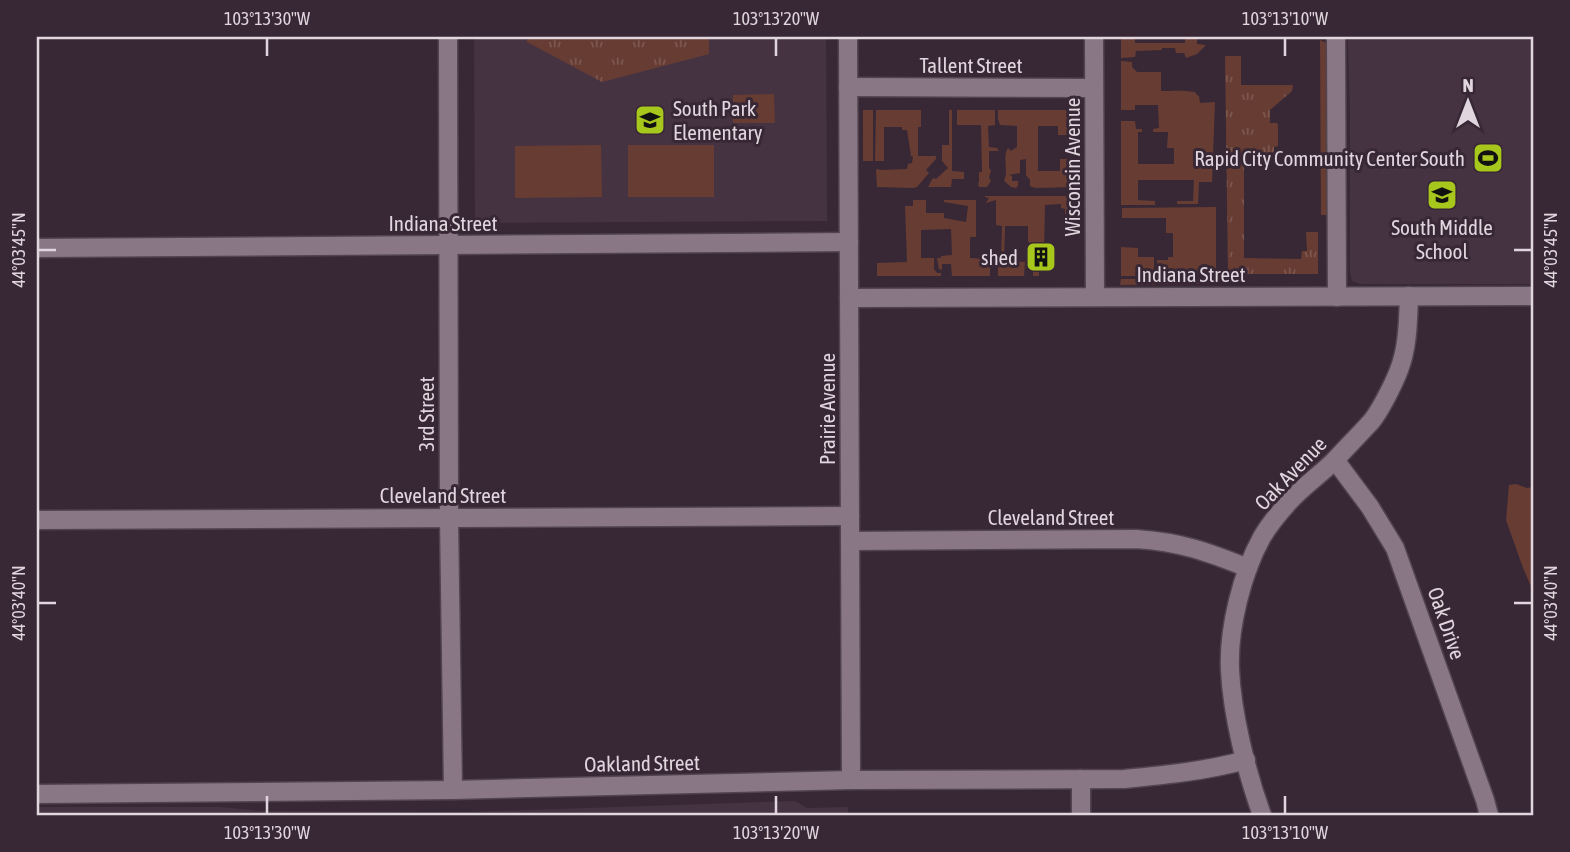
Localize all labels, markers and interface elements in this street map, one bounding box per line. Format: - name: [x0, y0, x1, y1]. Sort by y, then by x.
- text: 103°13'30"W: [224, 8, 310, 29]
- text: 103°13'20"W: [733, 8, 819, 29]
- text: 103°13'10"W: [1242, 8, 1328, 29]
- street label: Tallent Street: [919, 53, 1023, 77]
- north arrow: [1434, 66, 1504, 136]
- text: N: [1462, 74, 1474, 96]
- place label: South Park Elementary: [673, 96, 763, 144]
- street label: Wisconsin Avenue: [1060, 98, 1084, 236]
- school or university icon: South Park Elementary: [633, 103, 667, 137]
- sports icon: Rapid City Community Center South: [1471, 141, 1505, 175]
- place label: Rapid City Community Center South: [1194, 146, 1465, 170]
- school or university icon: South Middle School: [1425, 178, 1459, 212]
- street label: Indiana Street: [389, 211, 498, 235]
- text: 44°03'45"N: [8, 212, 29, 288]
- text: 44°03'45"N: [1540, 212, 1561, 288]
- place label: South Middle School: [1391, 215, 1493, 263]
- building icon: shed: [1024, 240, 1058, 274]
- place label: shed: [981, 245, 1018, 269]
- street label: Indiana Street: [1137, 262, 1246, 286]
- street label: Prairie Avenue: [815, 353, 839, 465]
- street label: 3rd Street: [414, 377, 438, 451]
- street label: Oak Avenue: [1249, 431, 1331, 515]
- street label: Cleveland Street: [380, 483, 506, 507]
- street label: Cleveland Street: [988, 505, 1114, 529]
- text: 44°03'40"N: [8, 565, 29, 641]
- text: 44°03'40"N: [1540, 565, 1561, 641]
- street label: Oak Drive: [1423, 584, 1471, 662]
- street label: Oakland Street: [584, 750, 700, 776]
- text: 103°13'30"W: [224, 822, 310, 843]
- text: 103°13'20"W: [733, 822, 819, 843]
- text: 103°13'10"W: [1242, 822, 1328, 843]

